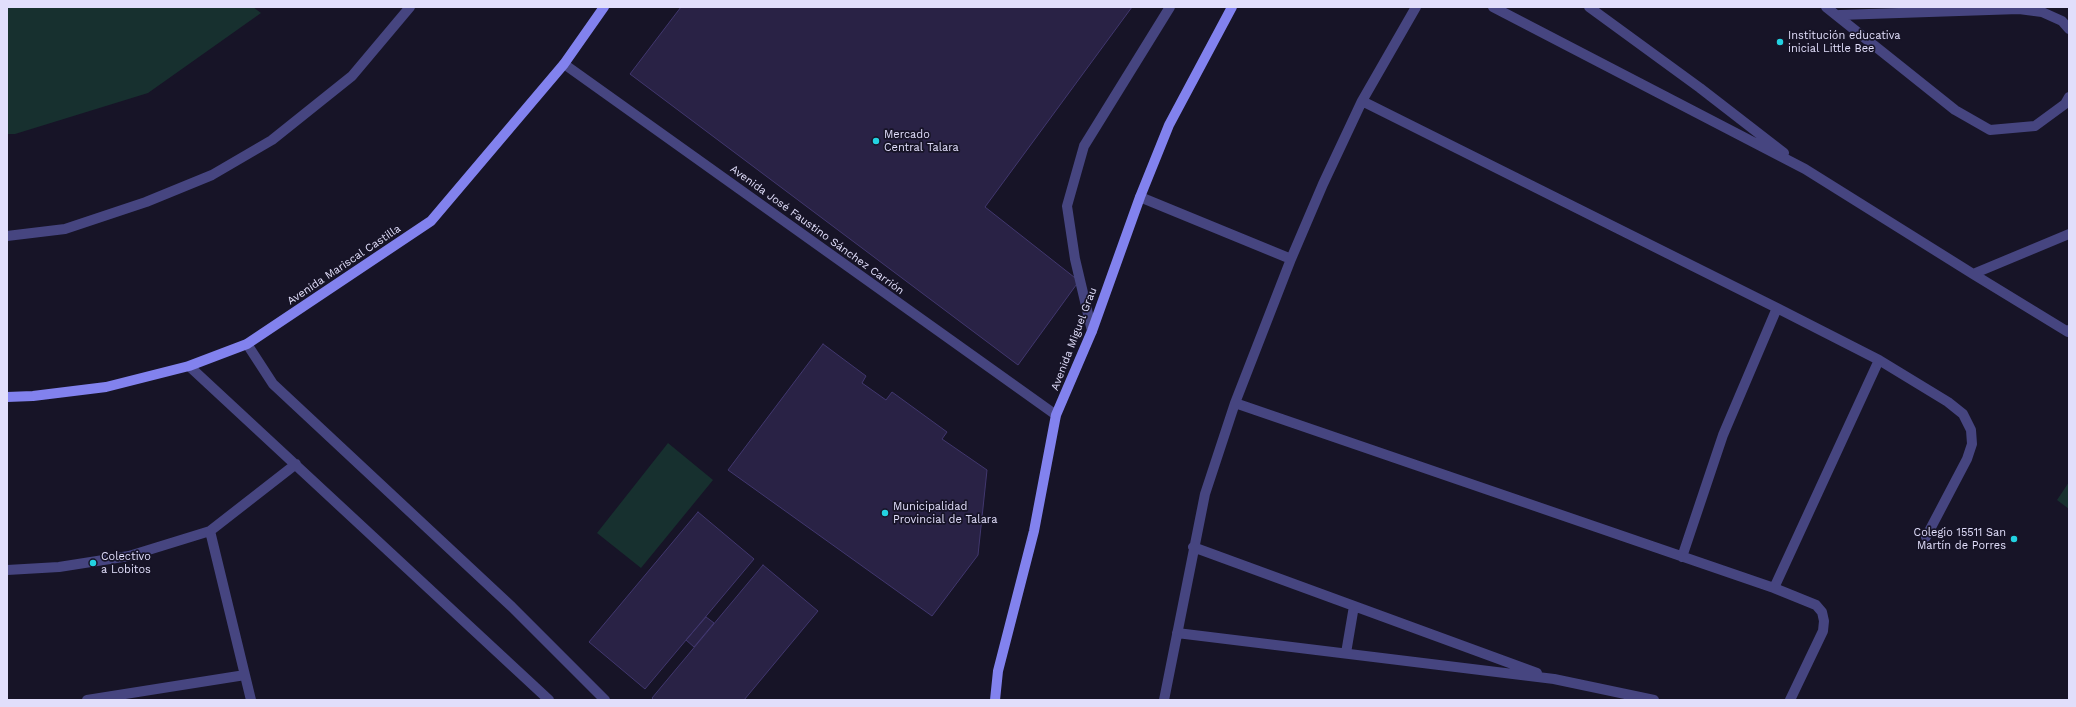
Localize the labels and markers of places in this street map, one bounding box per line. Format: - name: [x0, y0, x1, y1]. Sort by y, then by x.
- place label: Institución educativa inicial Little Bee: [1788, 29, 1901, 55]
- marker: Institución educativa inicial Little Bee: [1775, 37, 1785, 47]
- place label: Mercado Central Talara: [884, 128, 959, 154]
- marker: Mercado Central Talara: [871, 136, 881, 146]
- place label: Municipalidad Provincial de Talara: [893, 500, 997, 526]
- marker: Municipalidad Provincial de Talara: [880, 508, 890, 518]
- place label: Colegio 15511 San Martín de Porres: [1914, 526, 2006, 552]
- marker: Colegio 15511 San Martín de Porres: [2009, 534, 2019, 544]
- place label: Colectivo a Lobitos: [101, 550, 151, 576]
- marker: Colectivo a Lobitos: [88, 558, 98, 568]

